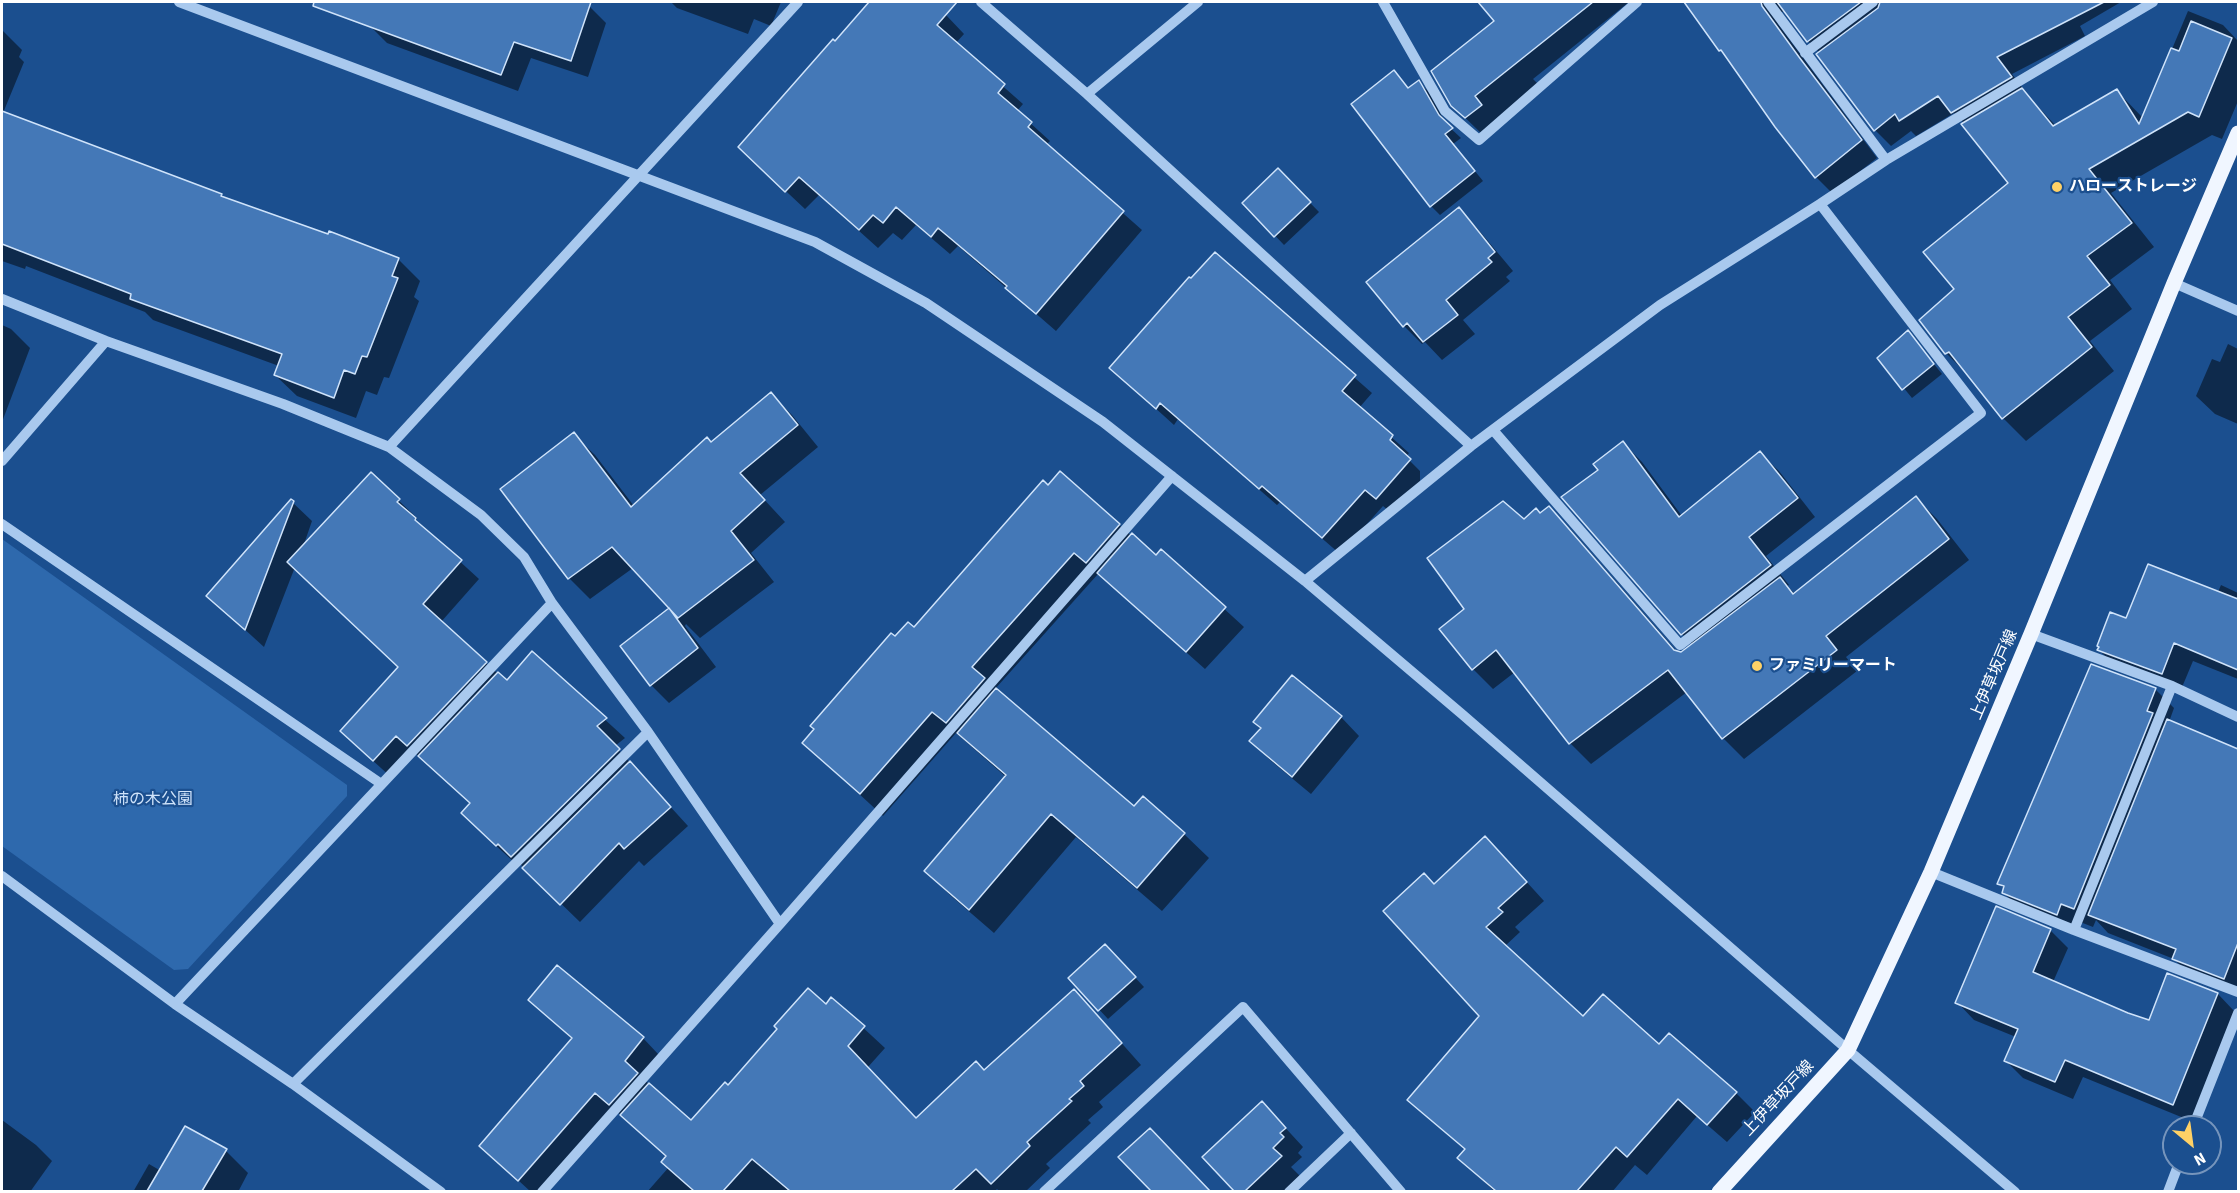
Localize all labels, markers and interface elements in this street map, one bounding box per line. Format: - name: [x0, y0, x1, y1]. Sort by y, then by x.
- place label: ハローストレージ: [2069, 177, 2197, 197]
- marker: ハローストレージ: [2050, 180, 2064, 194]
- street label: 上伊草坂戸線: [1967, 627, 2023, 723]
- place label: ファミリーマート: [1769, 656, 1897, 676]
- marker: ファミリーマート: [1750, 659, 1764, 673]
- park label: 柿の木公園: [113, 790, 193, 810]
- street label: 上伊草坂戸線: [1739, 1057, 1819, 1141]
- north arrow: [2162, 1115, 2222, 1175]
- text: N: [2190, 1147, 2210, 1171]

